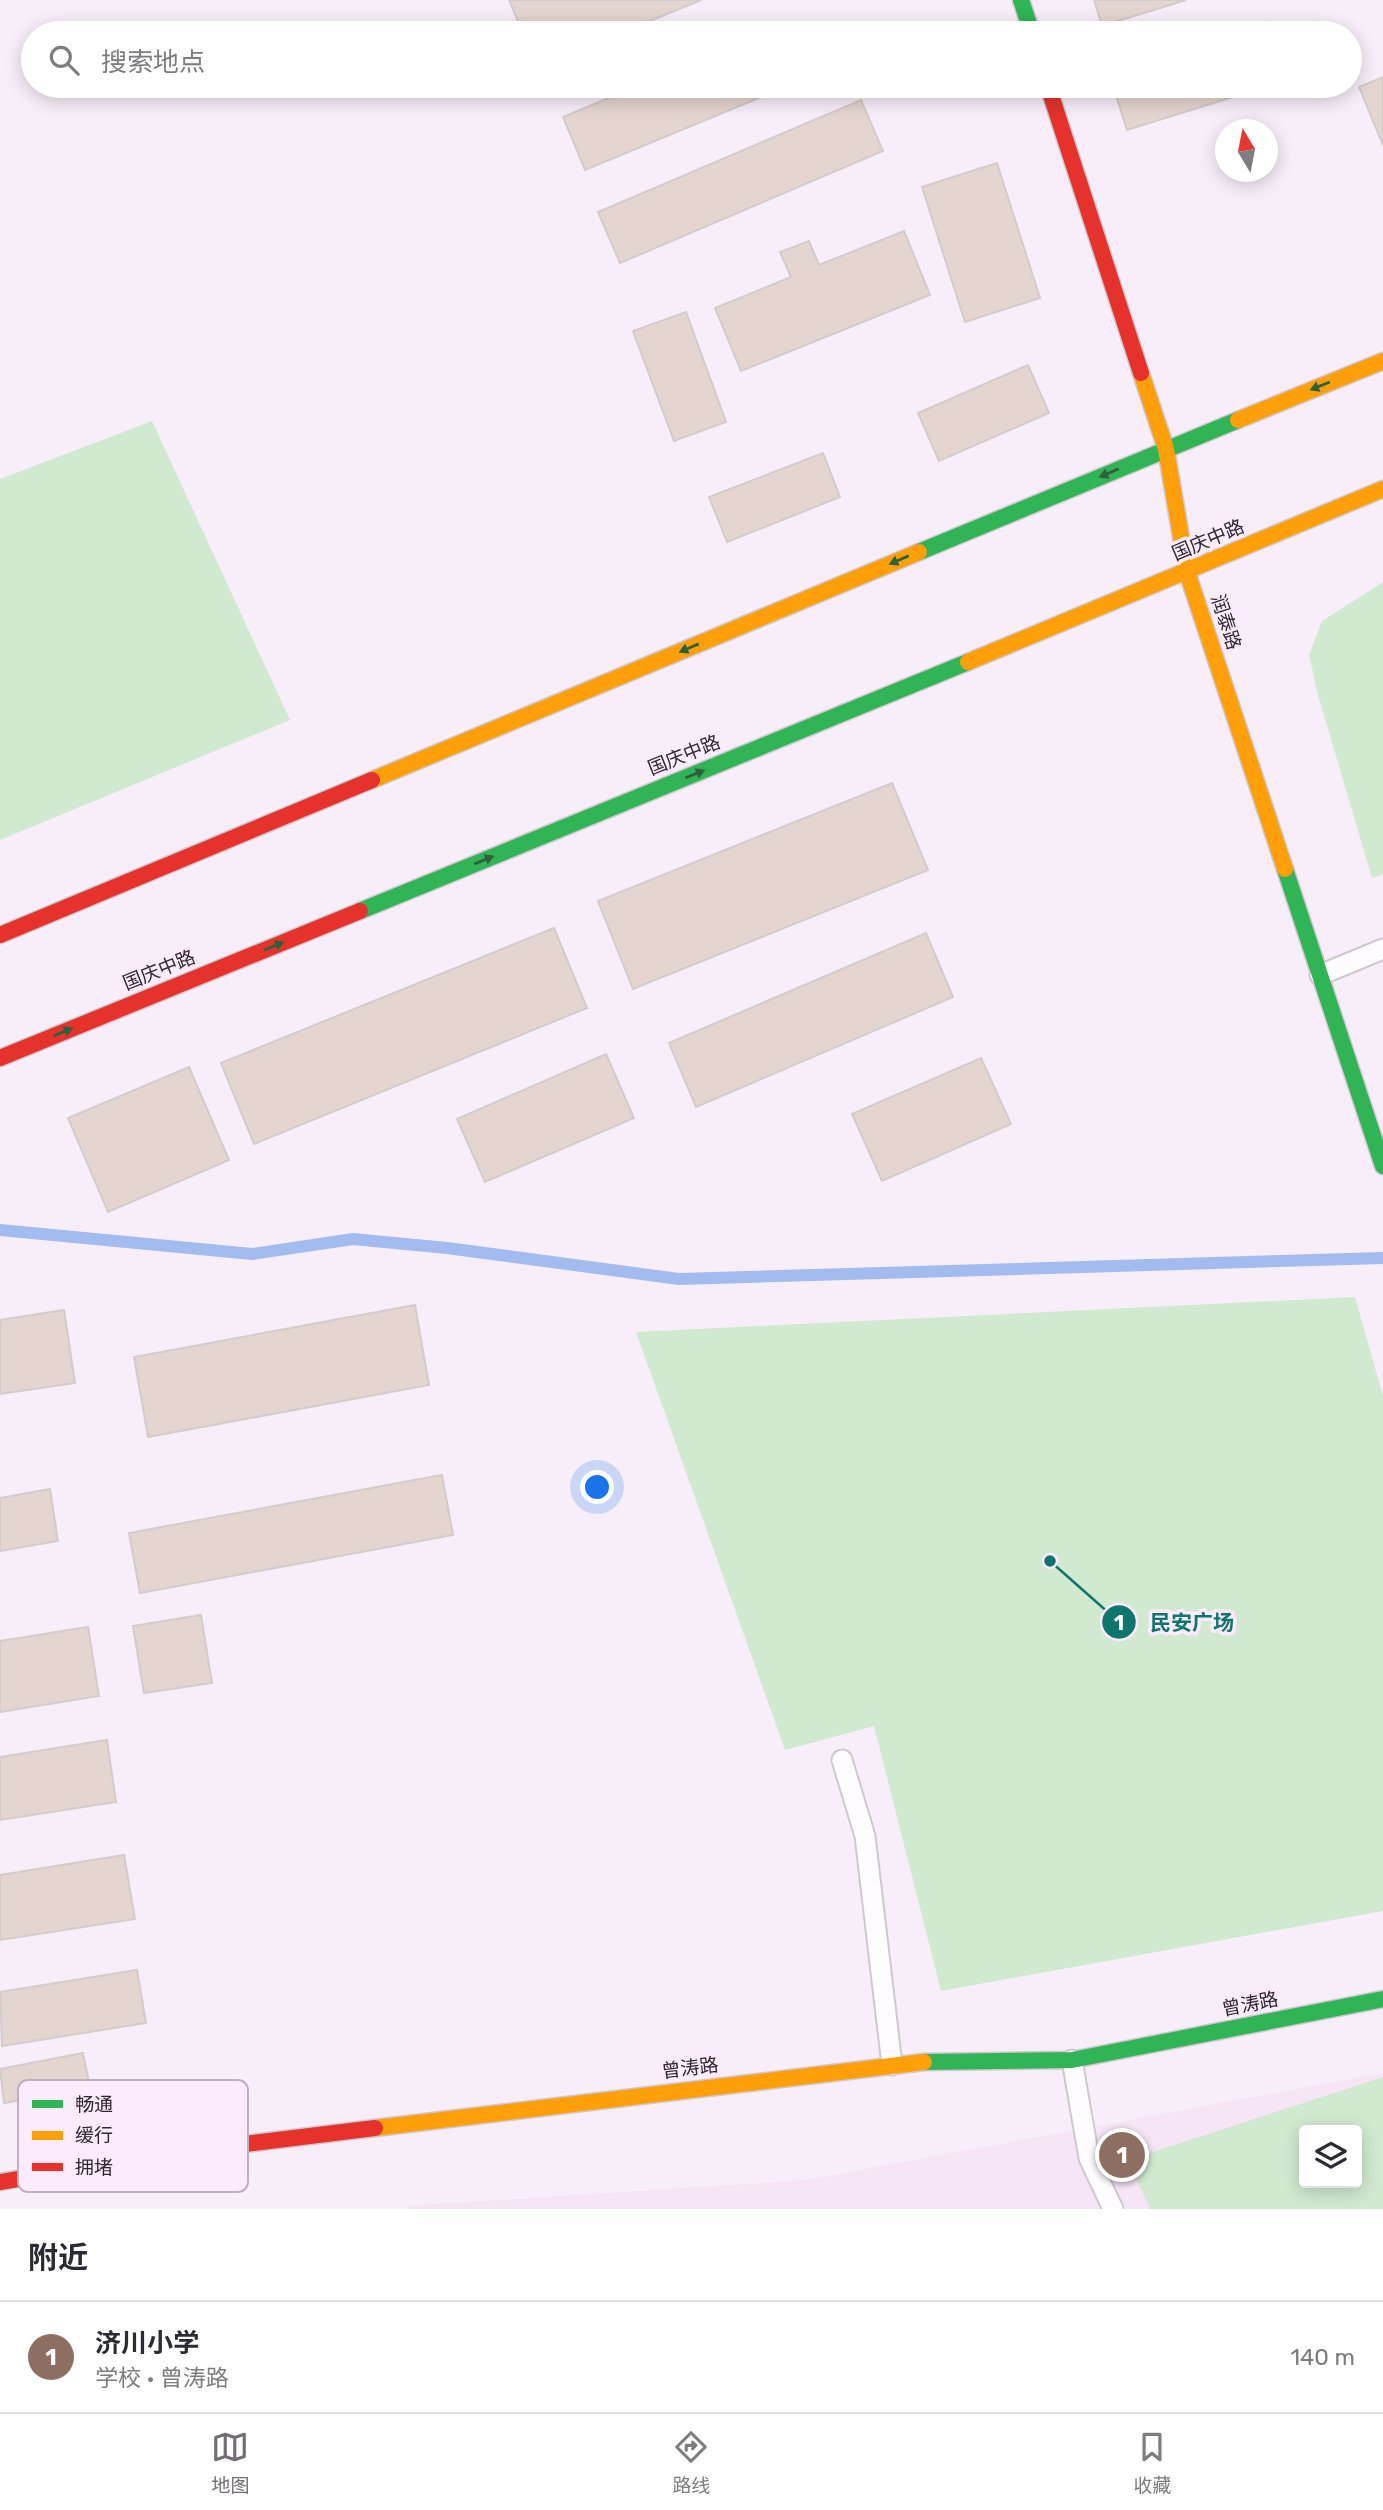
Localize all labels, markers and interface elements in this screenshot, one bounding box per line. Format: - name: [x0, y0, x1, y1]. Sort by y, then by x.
- search box: [21, 21, 1362, 98]
- icon: search: [45, 41, 83, 79]
- text: 搜索地点: [101, 47, 205, 78]
- north arrow: [1215, 119, 1278, 182]
- one-way arrow: [1309, 381, 1330, 392]
- one-way arrow: [1099, 467, 1120, 478]
- street label: 国庆中路: [1169, 515, 1247, 565]
- one-way arrow: [889, 555, 910, 566]
- street label: 润泰路: [1206, 591, 1246, 653]
- one-way arrow: [679, 642, 700, 653]
- street label: 国庆中路: [644, 730, 724, 780]
- one-way arrow: [684, 768, 705, 779]
- one-way arrow: [474, 854, 495, 865]
- one-way arrow: [263, 941, 284, 952]
- street label: 国庆中路: [119, 945, 199, 995]
- one-way arrow: [53, 1027, 74, 1038]
- your location: [580, 1470, 614, 1504]
- callout: 民安广场: [1101, 1601, 1248, 1643]
- text: 1: [1114, 1610, 1124, 1635]
- text: 民安广场: [1150, 1610, 1234, 1635]
- street label: 曾涛路: [1220, 1987, 1280, 2021]
- street label: 曾涛路: [660, 2053, 720, 2083]
- legend: [18, 2080, 248, 2192]
- text: 畅通: [75, 2093, 113, 2116]
- text: 缓行: [75, 2124, 113, 2147]
- map controls: [1299, 2125, 1362, 2188]
- button: layers: [1299, 2125, 1362, 2188]
- pin: 1: [1099, 2129, 1145, 2181]
- text: 拥堵: [75, 2156, 113, 2179]
- text: 附近: [28, 2240, 88, 2276]
- text: 济川小学: [95, 2328, 199, 2359]
- text: 1: [45, 2343, 57, 2371]
- text: 140 m: [1290, 2343, 1355, 2371]
- text: 学校 · 曾涛路: [95, 2364, 229, 2392]
- tab: 地图: [211, 2428, 250, 2497]
- tab: 路线: [672, 2428, 711, 2497]
- tab: 收藏: [1133, 2428, 1172, 2497]

